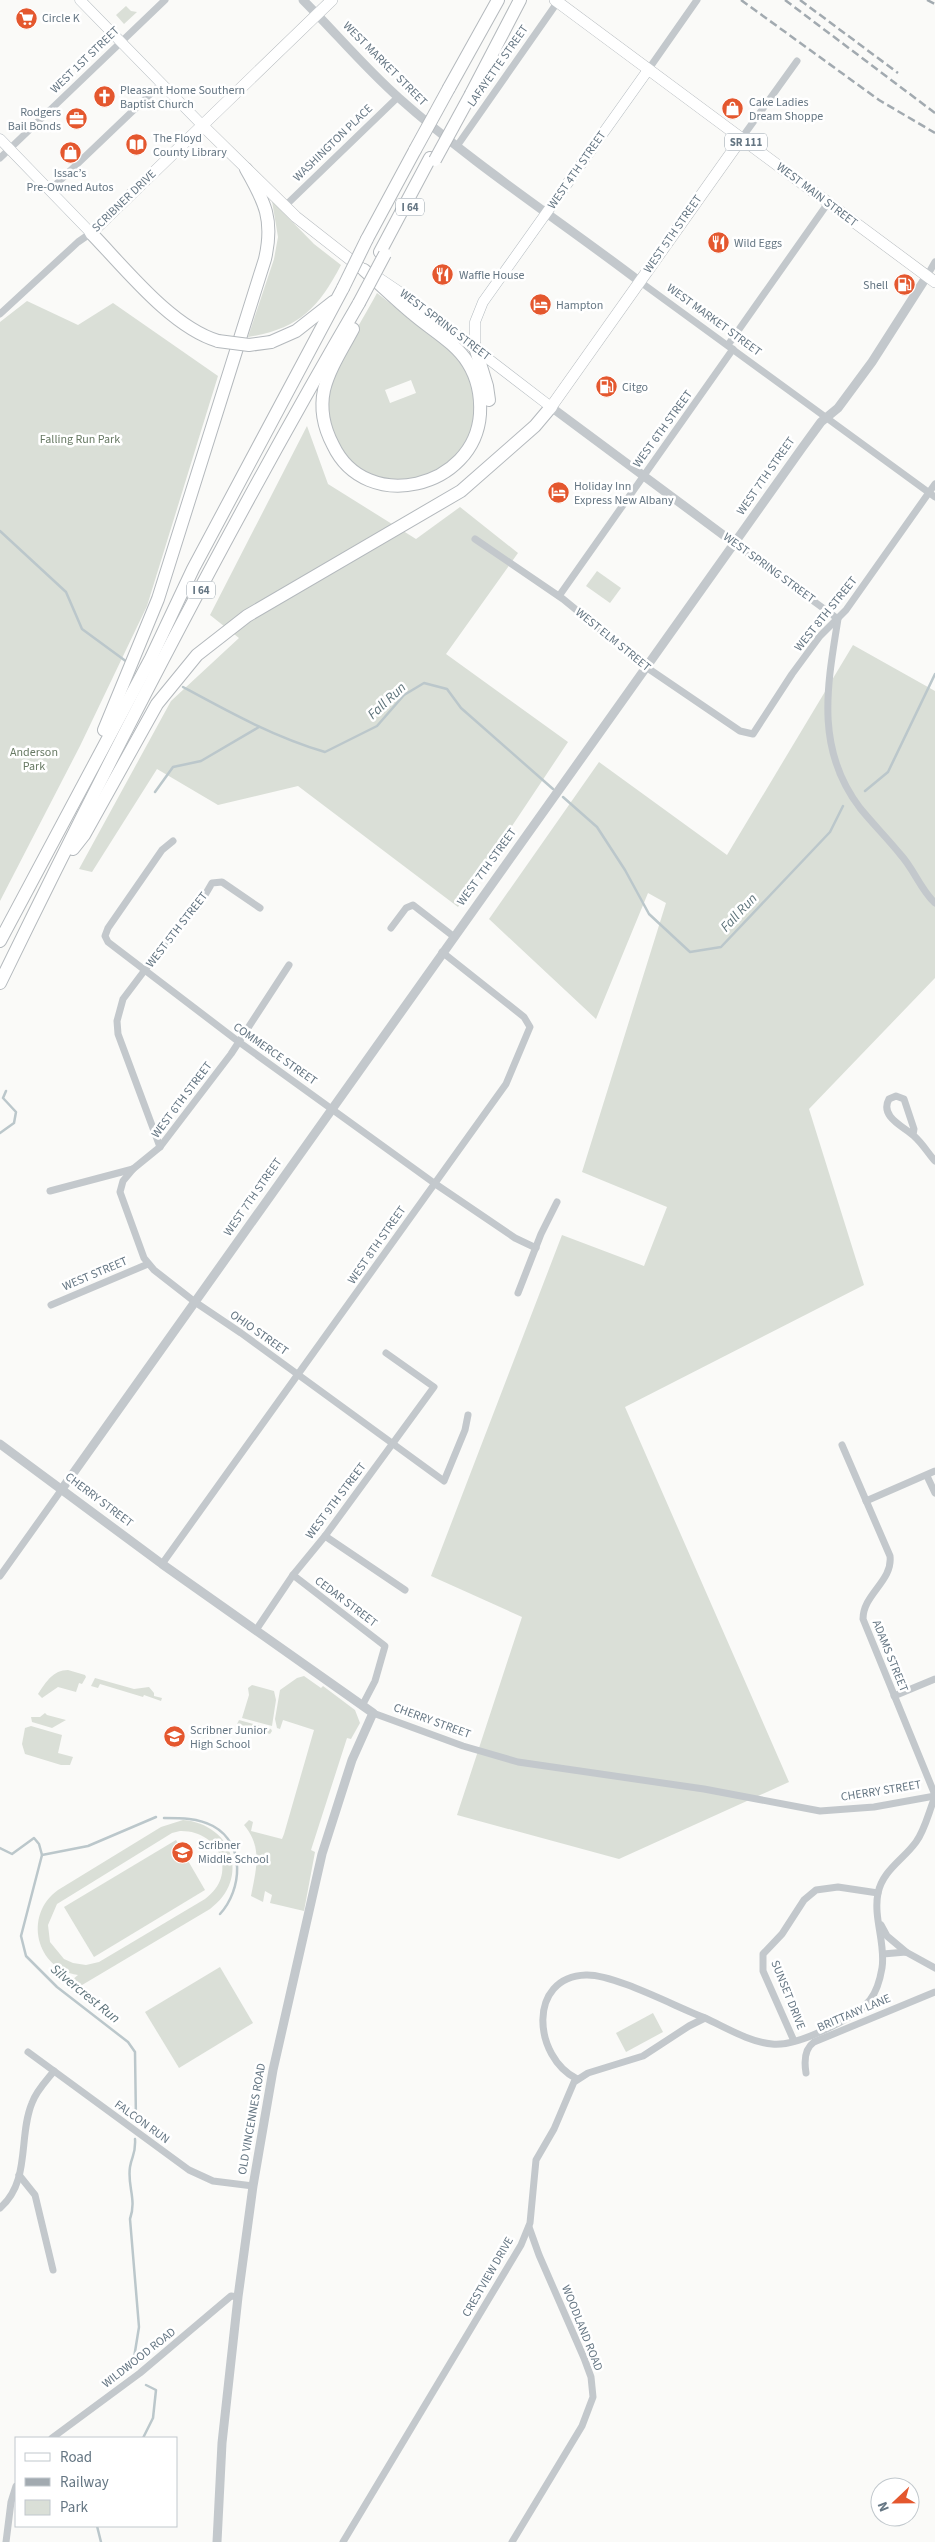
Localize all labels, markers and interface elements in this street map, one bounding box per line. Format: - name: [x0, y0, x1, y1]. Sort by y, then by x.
- supermarket icon: Circle K: [14, 6, 38, 30]
- place label: Circle K: [42, 10, 80, 27]
- street label: WEST MARKET STREET: [339, 18, 432, 111]
- street label: LAFAYETTE STREET: [463, 21, 533, 110]
- street label: WEST 1ST STREET: [47, 22, 124, 97]
- place label: Pleasant Home Southern Baptist Church: [120, 82, 245, 113]
- church icon: Pleasant Home Southern Baptist Church: [92, 85, 116, 109]
- place label: Cake Ladies Dream Shoppe: [749, 94, 823, 125]
- shop icon: Cake Ladies Dream Shoppe: [721, 97, 745, 121]
- street label: WASHINGTON PLACE: [289, 100, 377, 186]
- place label: Rodgers Bail Bonds: [8, 104, 61, 135]
- office icon: Rodgers Bail Bonds: [65, 107, 89, 131]
- street label: WEST 4TH STREET: [544, 127, 611, 213]
- place label: The Floyd County Library: [153, 130, 227, 161]
- library icon: The Floyd County Library: [125, 133, 149, 157]
- road number: SR 111: [725, 134, 767, 150]
- shop icon: Issac’s Pre-Owned Autos: [58, 140, 82, 164]
- street label: WEST MAIN STREET: [773, 159, 862, 232]
- place label: Issac’s Pre-Owned Autos: [26, 165, 114, 196]
- street label: SCRIBNER DRIVE: [88, 166, 160, 236]
- street label: WEST 5TH STREET: [640, 191, 707, 277]
- road number: I 64: [396, 198, 424, 216]
- restaurant icon: Wild Eggs: [706, 231, 730, 255]
- place label: Wild Eggs: [734, 235, 782, 252]
- restaurant icon: Waffle House: [431, 263, 455, 287]
- place label: Waffle House: [459, 267, 525, 284]
- fuel station icon: Shell: [892, 273, 916, 297]
- place label: Shell: [863, 277, 888, 294]
- street label: WEST MARKET STREET: [663, 280, 765, 361]
- street label: WEST SPRING STREET: [396, 285, 494, 365]
- hotel icon: Hampton: [528, 293, 552, 317]
- place label: Hampton: [556, 297, 603, 314]
- fuel station icon: Citgo: [594, 375, 618, 399]
- place label: Citgo: [622, 379, 648, 396]
- street label: WEST 6TH STREET: [629, 386, 697, 471]
- park label: Falling Run Park: [40, 431, 120, 448]
- street label: WEST 7TH STREET: [733, 433, 800, 519]
- place label: Holiday Inn Express New Albany: [574, 478, 674, 509]
- hotel icon: Holiday Inn Express New Albany: [546, 481, 570, 505]
- street label: WEST SPRING STREET: [719, 529, 819, 608]
- street label: WEST 8TH STREET: [790, 573, 862, 655]
- road number: I 64: [187, 582, 215, 598]
- street label: WEST ELM STREET: [572, 604, 655, 676]
- water label: Fall Run: [363, 678, 411, 724]
- park label: Anderson Park: [10, 744, 58, 775]
- street label: WEST 7TH STREET: [453, 824, 521, 909]
- street label: WEST 5TH STREET: [142, 888, 212, 971]
- water label: Fall Run: [716, 889, 762, 937]
- street label: COMMERCE STREET: [230, 1019, 321, 1090]
- street label: WEST 6TH STREET: [148, 1058, 217, 1142]
- street label: WEST 7TH STREET: [220, 1154, 287, 1240]
- street label: WEST 8TH STREET: [344, 1202, 411, 1288]
- street label: WEST STREET: [60, 1252, 131, 1295]
- street label: OHIO STREET: [226, 1307, 292, 1360]
- street label: WEST 9TH STREET: [302, 1459, 371, 1543]
- street label: CHERRY STREET: [61, 1469, 137, 1532]
- street label: CEDAR STREET: [311, 1573, 381, 1632]
- street label: ADAMS STREET: [868, 1617, 912, 1695]
- street label: CHERRY STREET: [391, 1699, 474, 1743]
- place label: Scribner Junior High School: [190, 1722, 268, 1753]
- school or university icon: Scribner Junior High School: [162, 1725, 186, 1749]
- street label: CHERRY STREET: [840, 1776, 923, 1806]
- place label: Scribner Middle School: [198, 1837, 269, 1868]
- school or university icon: Scribner Middle School: [170, 1840, 194, 1864]
- street label: SUNSET DRIVE: [766, 1958, 810, 2032]
- water label: Silvercrest Run: [46, 1960, 124, 2028]
- street label: BRITTANY LANE: [815, 1990, 893, 2036]
- street label: OLD VINCENNES ROAD: [234, 2062, 270, 2176]
- street label: FALCON RUN: [111, 2096, 173, 2148]
- street label: CRESTVIEW DRIVE: [458, 2234, 518, 2320]
- street label: WOODLAND ROAD: [557, 2283, 607, 2373]
- street label: WILDWOOD ROAD: [99, 2324, 179, 2392]
- legend: [15, 2437, 178, 2527]
- text: Road: [60, 2447, 92, 2468]
- text: Railway: [60, 2472, 109, 2493]
- north arrow: [870, 2477, 920, 2527]
- text: Park: [60, 2497, 89, 2518]
- text: N: [873, 2498, 895, 2515]

